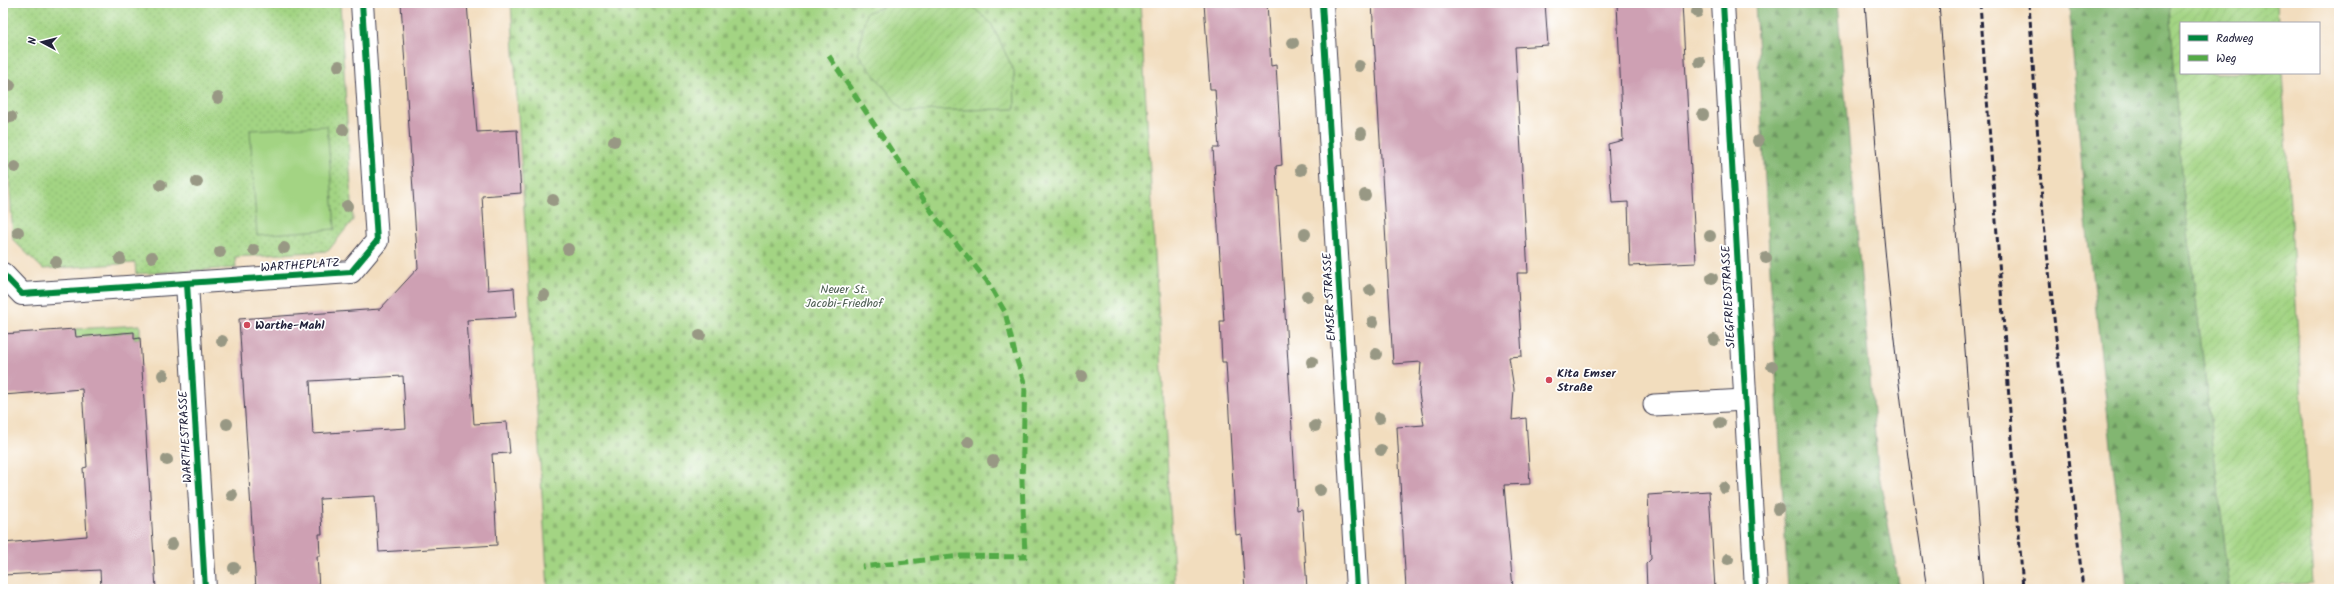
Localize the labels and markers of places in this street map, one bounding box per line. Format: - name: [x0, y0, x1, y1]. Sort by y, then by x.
- place label: Warthe-Mahl: [255, 316, 325, 335]
- marker: Warthe-Mahl: [242, 320, 252, 330]
- place label: Kita Emser Straße: [1557, 364, 1616, 397]
- marker: Kita Emser Straße: [1544, 375, 1554, 385]

